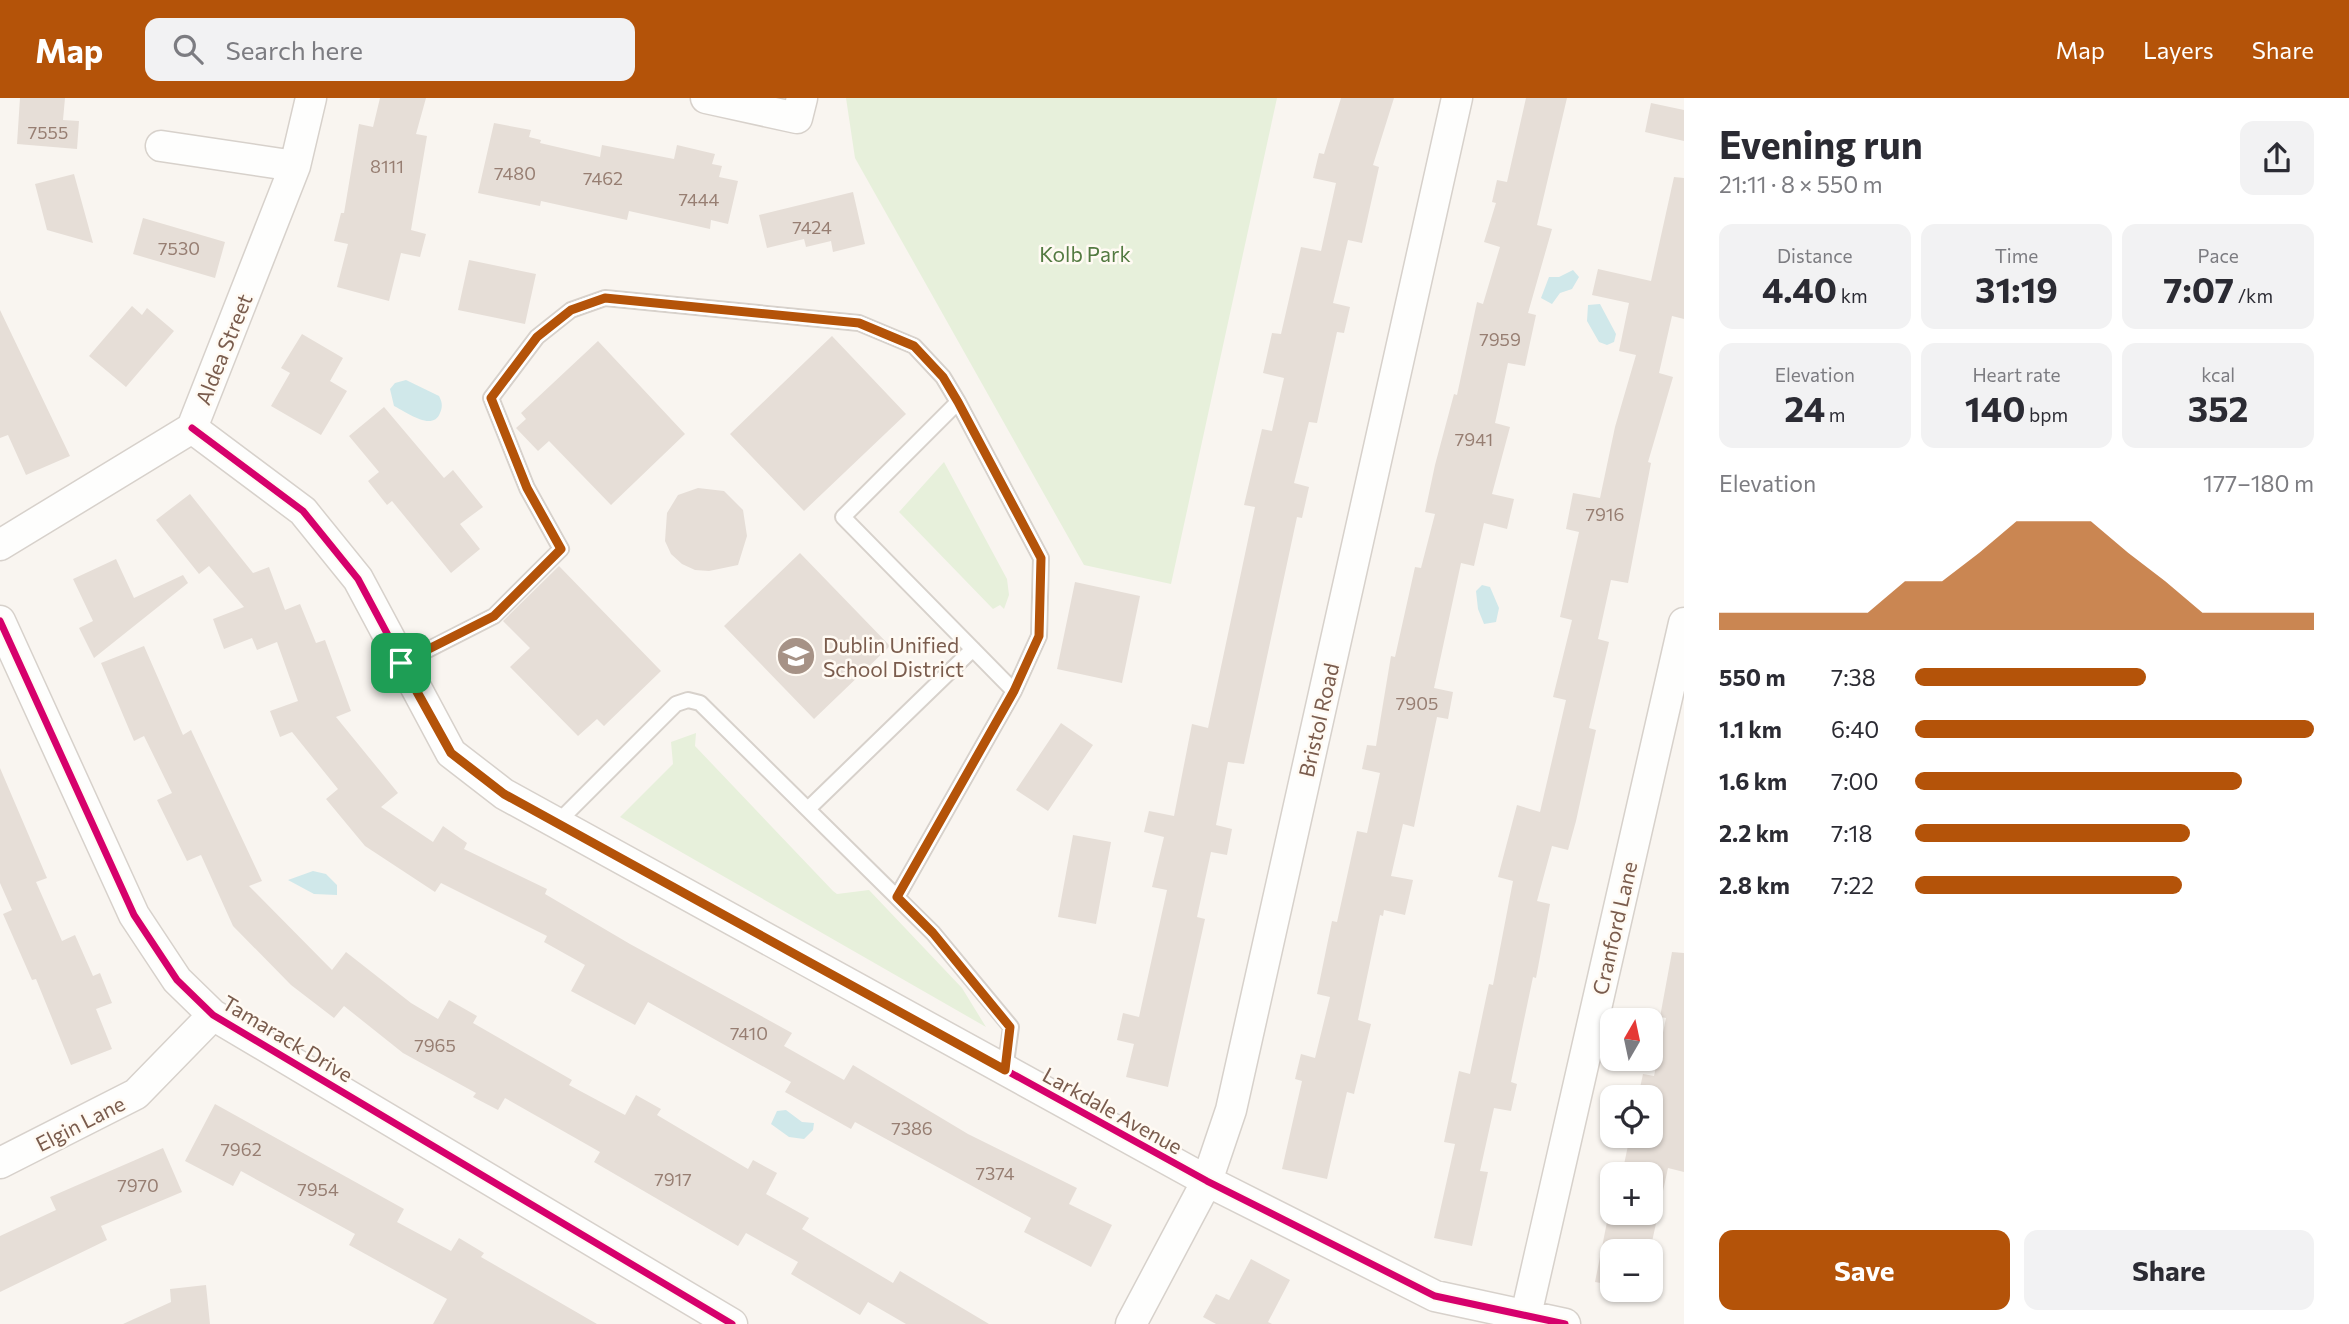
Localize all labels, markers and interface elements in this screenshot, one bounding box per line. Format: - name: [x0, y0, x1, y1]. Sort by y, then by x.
- search box: [145, 18, 635, 81]
- text: Map: [35, 29, 103, 70]
- icon: search: [169, 30, 207, 68]
- text: Search here: [225, 34, 363, 65]
- text: Map: [2056, 35, 2105, 64]
- text: Layers: [2143, 35, 2214, 64]
- text: Share: [2252, 35, 2314, 64]
- text: Evening run: [1719, 120, 1923, 167]
- house number: 7555: [28, 121, 68, 143]
- button: share: [2240, 121, 2314, 195]
- house number: 8111: [370, 155, 404, 177]
- house number: 7480: [494, 162, 536, 184]
- house number: 7462: [583, 167, 623, 189]
- text: 21:11 · 8 × 550 m: [1719, 170, 1883, 198]
- house number: 7444: [679, 188, 720, 210]
- house number: 7424: [792, 216, 832, 238]
- house number: 7530: [158, 237, 200, 259]
- park label: Kolb Park: [1039, 241, 1131, 266]
- text: Distance: [1777, 244, 1853, 267]
- text: Time: [1995, 244, 2038, 267]
- text: Pace: [2198, 244, 2239, 267]
- text: 4.40: [1762, 267, 1837, 310]
- text: 31:19: [1975, 267, 2058, 310]
- text: 7:07: [2163, 267, 2234, 310]
- text: km: [1837, 284, 1868, 307]
- text: /km: [2234, 284, 2273, 307]
- street label: Aldea Street: [189, 290, 257, 408]
- house number: 7959: [1479, 328, 1521, 350]
- text: Elevation: [1775, 363, 1855, 386]
- text: Heart rate: [1972, 363, 2061, 386]
- text: kcal: [2201, 363, 2235, 386]
- text: 24: [1784, 386, 1825, 429]
- text: 140: [1965, 386, 2025, 429]
- text: 352: [2188, 386, 2249, 429]
- text: m: [1825, 403, 1845, 426]
- text: bpm: [2025, 403, 2068, 426]
- house number: 7941: [1455, 428, 1493, 450]
- text: Elevation: [1719, 469, 1816, 497]
- text: 177–180 m: [2203, 469, 2314, 497]
- house number: 7916: [1585, 503, 1625, 525]
- place label: Dublin Unified School District: [823, 632, 964, 681]
- pin: [371, 633, 431, 693]
- school or university icon: Dublin Unified School District: [775, 635, 817, 677]
- icon: arrive: [382, 644, 420, 682]
- street label: Bristol Road: [1293, 661, 1343, 779]
- text: 550 m: [1719, 663, 1786, 691]
- text: 7:38: [1831, 663, 1876, 691]
- house number: 7905: [1396, 692, 1438, 714]
- text: 1.1 km: [1719, 715, 1782, 743]
- text: 6:40: [1831, 715, 1879, 743]
- text: 1.6 km: [1719, 767, 1787, 795]
- text: 7:00: [1831, 767, 1879, 795]
- text: 2.2 km: [1719, 819, 1789, 847]
- text: 7:18: [1831, 819, 1872, 847]
- street label: Cranford Lane: [1587, 859, 1641, 997]
- text: 2.8 km: [1719, 871, 1790, 899]
- text: 7:22: [1831, 871, 1874, 899]
- street label: Tamarack Drive: [218, 989, 358, 1087]
- north arrow: [1600, 1008, 1662, 1071]
- map controls: [1600, 1008, 1663, 1302]
- house number: 7410: [730, 1022, 768, 1044]
- house number: 7965: [414, 1034, 456, 1056]
- street label: Larkdale Avenue: [1039, 1061, 1187, 1159]
- button: locate: [1600, 1085, 1663, 1148]
- street label: Elgin Lane: [31, 1090, 129, 1156]
- house number: 7386: [891, 1117, 933, 1139]
- house number: 7962: [220, 1138, 262, 1160]
- house number: 7374: [976, 1162, 1015, 1184]
- button: +: [1600, 1162, 1663, 1225]
- house number: 7917: [654, 1168, 692, 1190]
- house number: 7970: [117, 1174, 159, 1196]
- house number: 7954: [297, 1178, 339, 1200]
- button: Save: [1719, 1230, 2010, 1310]
- button: Share: [2024, 1230, 2314, 1310]
- button: −: [1600, 1239, 1663, 1302]

